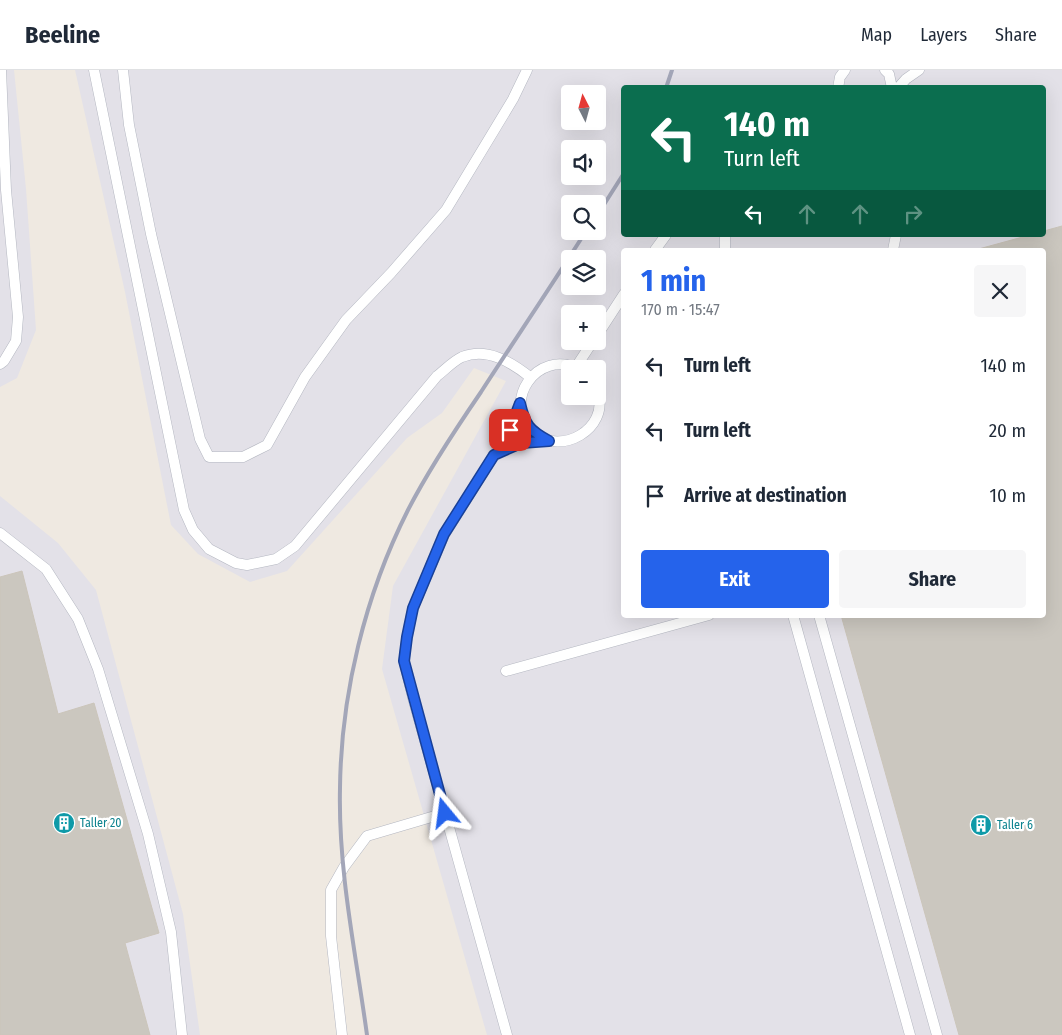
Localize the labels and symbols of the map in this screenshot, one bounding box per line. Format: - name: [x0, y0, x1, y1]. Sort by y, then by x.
- north arrow: [561, 85, 606, 130]
- pin: [489, 409, 531, 451]
- position arrow: [418, 786, 470, 838]
- building icon: Taller 20: [52, 811, 76, 835]
- building icon: Taller 6: [969, 813, 993, 837]
- place label: Taller 20: [80, 816, 121, 830]
- place label: Taller 6: [997, 818, 1033, 832]

